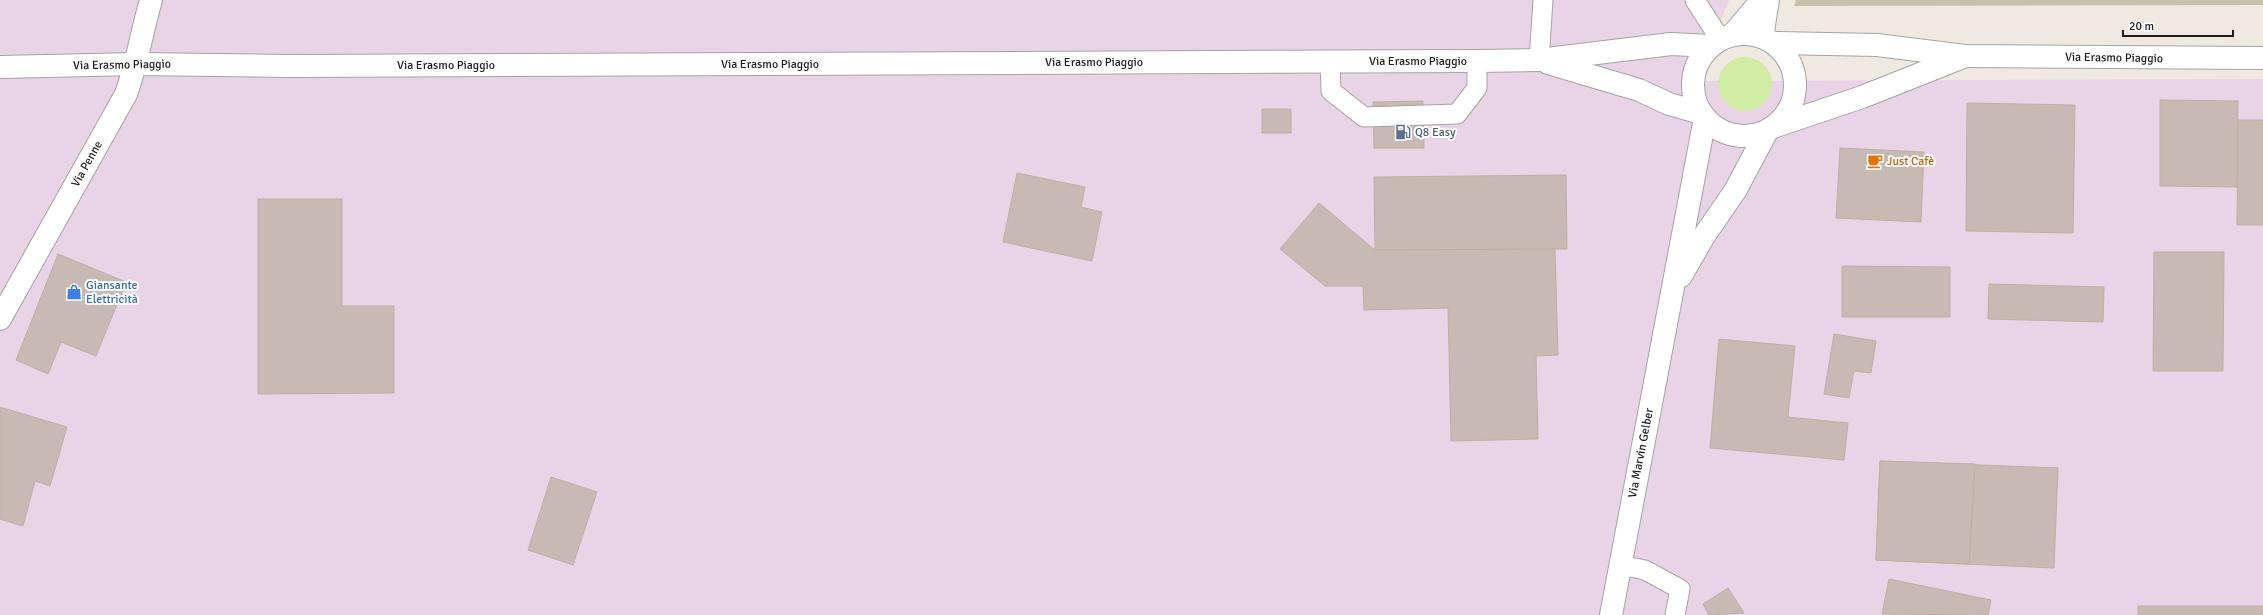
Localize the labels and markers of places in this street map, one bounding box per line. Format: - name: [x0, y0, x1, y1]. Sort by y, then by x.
- fuel station icon: Q8 Easy: [1394, 123, 1412, 141]
- place label: Q8 Easy: [1415, 125, 1456, 140]
- cafe icon: Just Cafè: [1866, 152, 1884, 170]
- place label: Just Cafè: [1887, 154, 1934, 169]
- place label: Giansante Elettricità: [86, 278, 138, 307]
- shop icon: Giansante Elettricità: [65, 283, 83, 301]

